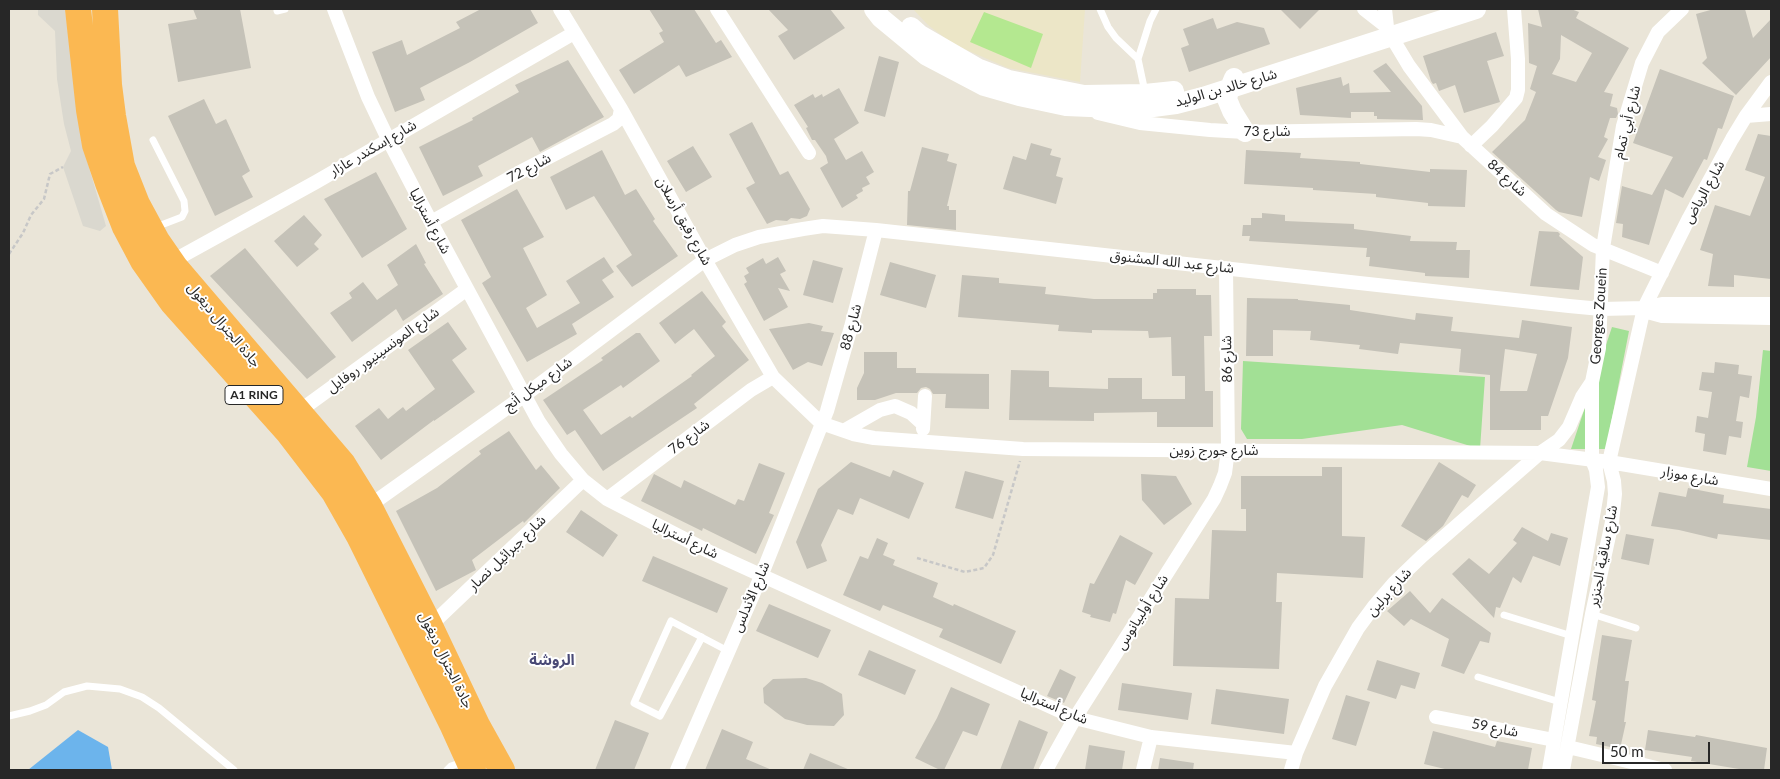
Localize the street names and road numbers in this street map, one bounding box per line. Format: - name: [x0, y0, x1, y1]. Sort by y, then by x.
- street label: شارع خالد بن الوليد: [1173, 65, 1279, 111]
- street label: شارع أبي تمام: [1610, 84, 1644, 160]
- street label: شارع إسكندر عازار: [327, 116, 419, 180]
- street label: شارع 73: [1243, 123, 1291, 139]
- street label: شارع 72: [504, 150, 554, 186]
- street label: شارع 84: [1484, 156, 1530, 200]
- street label: شارع الرياض: [1680, 158, 1728, 226]
- street label: شارع رفيق أرسلان: [653, 174, 715, 268]
- street label: شارع أستراليا: [406, 185, 454, 257]
- street label: شارع عبد الله المشنوق: [1109, 247, 1235, 277]
- street label: Georges Zouein: [1587, 267, 1611, 365]
- street label: جادة الجنرال ديغول: [184, 279, 264, 371]
- street label: شارع 88: [837, 302, 865, 352]
- street label: شارع المونسينيور روفايل: [323, 304, 443, 396]
- street label: شارع 86: [1218, 335, 1236, 383]
- street label: شارع ميكل أنج: [500, 354, 576, 414]
- road number: A1 RING: [225, 386, 283, 404]
- street label: شارع 76: [665, 416, 713, 458]
- street label: شارع جورج زوين: [1169, 442, 1259, 458]
- street label: شارع موزار: [1660, 463, 1720, 489]
- street label: شارع ساقية الجنزير: [1585, 504, 1621, 608]
- street label: شارع جبرائيل نصار: [465, 512, 549, 594]
- street label: شارع أستراليا: [649, 516, 721, 562]
- street label: شارع الأندلس: [729, 559, 773, 635]
- street label: شارع برلين: [1363, 564, 1415, 620]
- street label: شارع أولبيانوس: [1112, 571, 1172, 653]
- street label: جادة الجنرال ديغول: [415, 609, 477, 711]
- street label: شارع أستراليا: [1018, 684, 1090, 728]
- street label: شارع 59: [1470, 715, 1520, 741]

